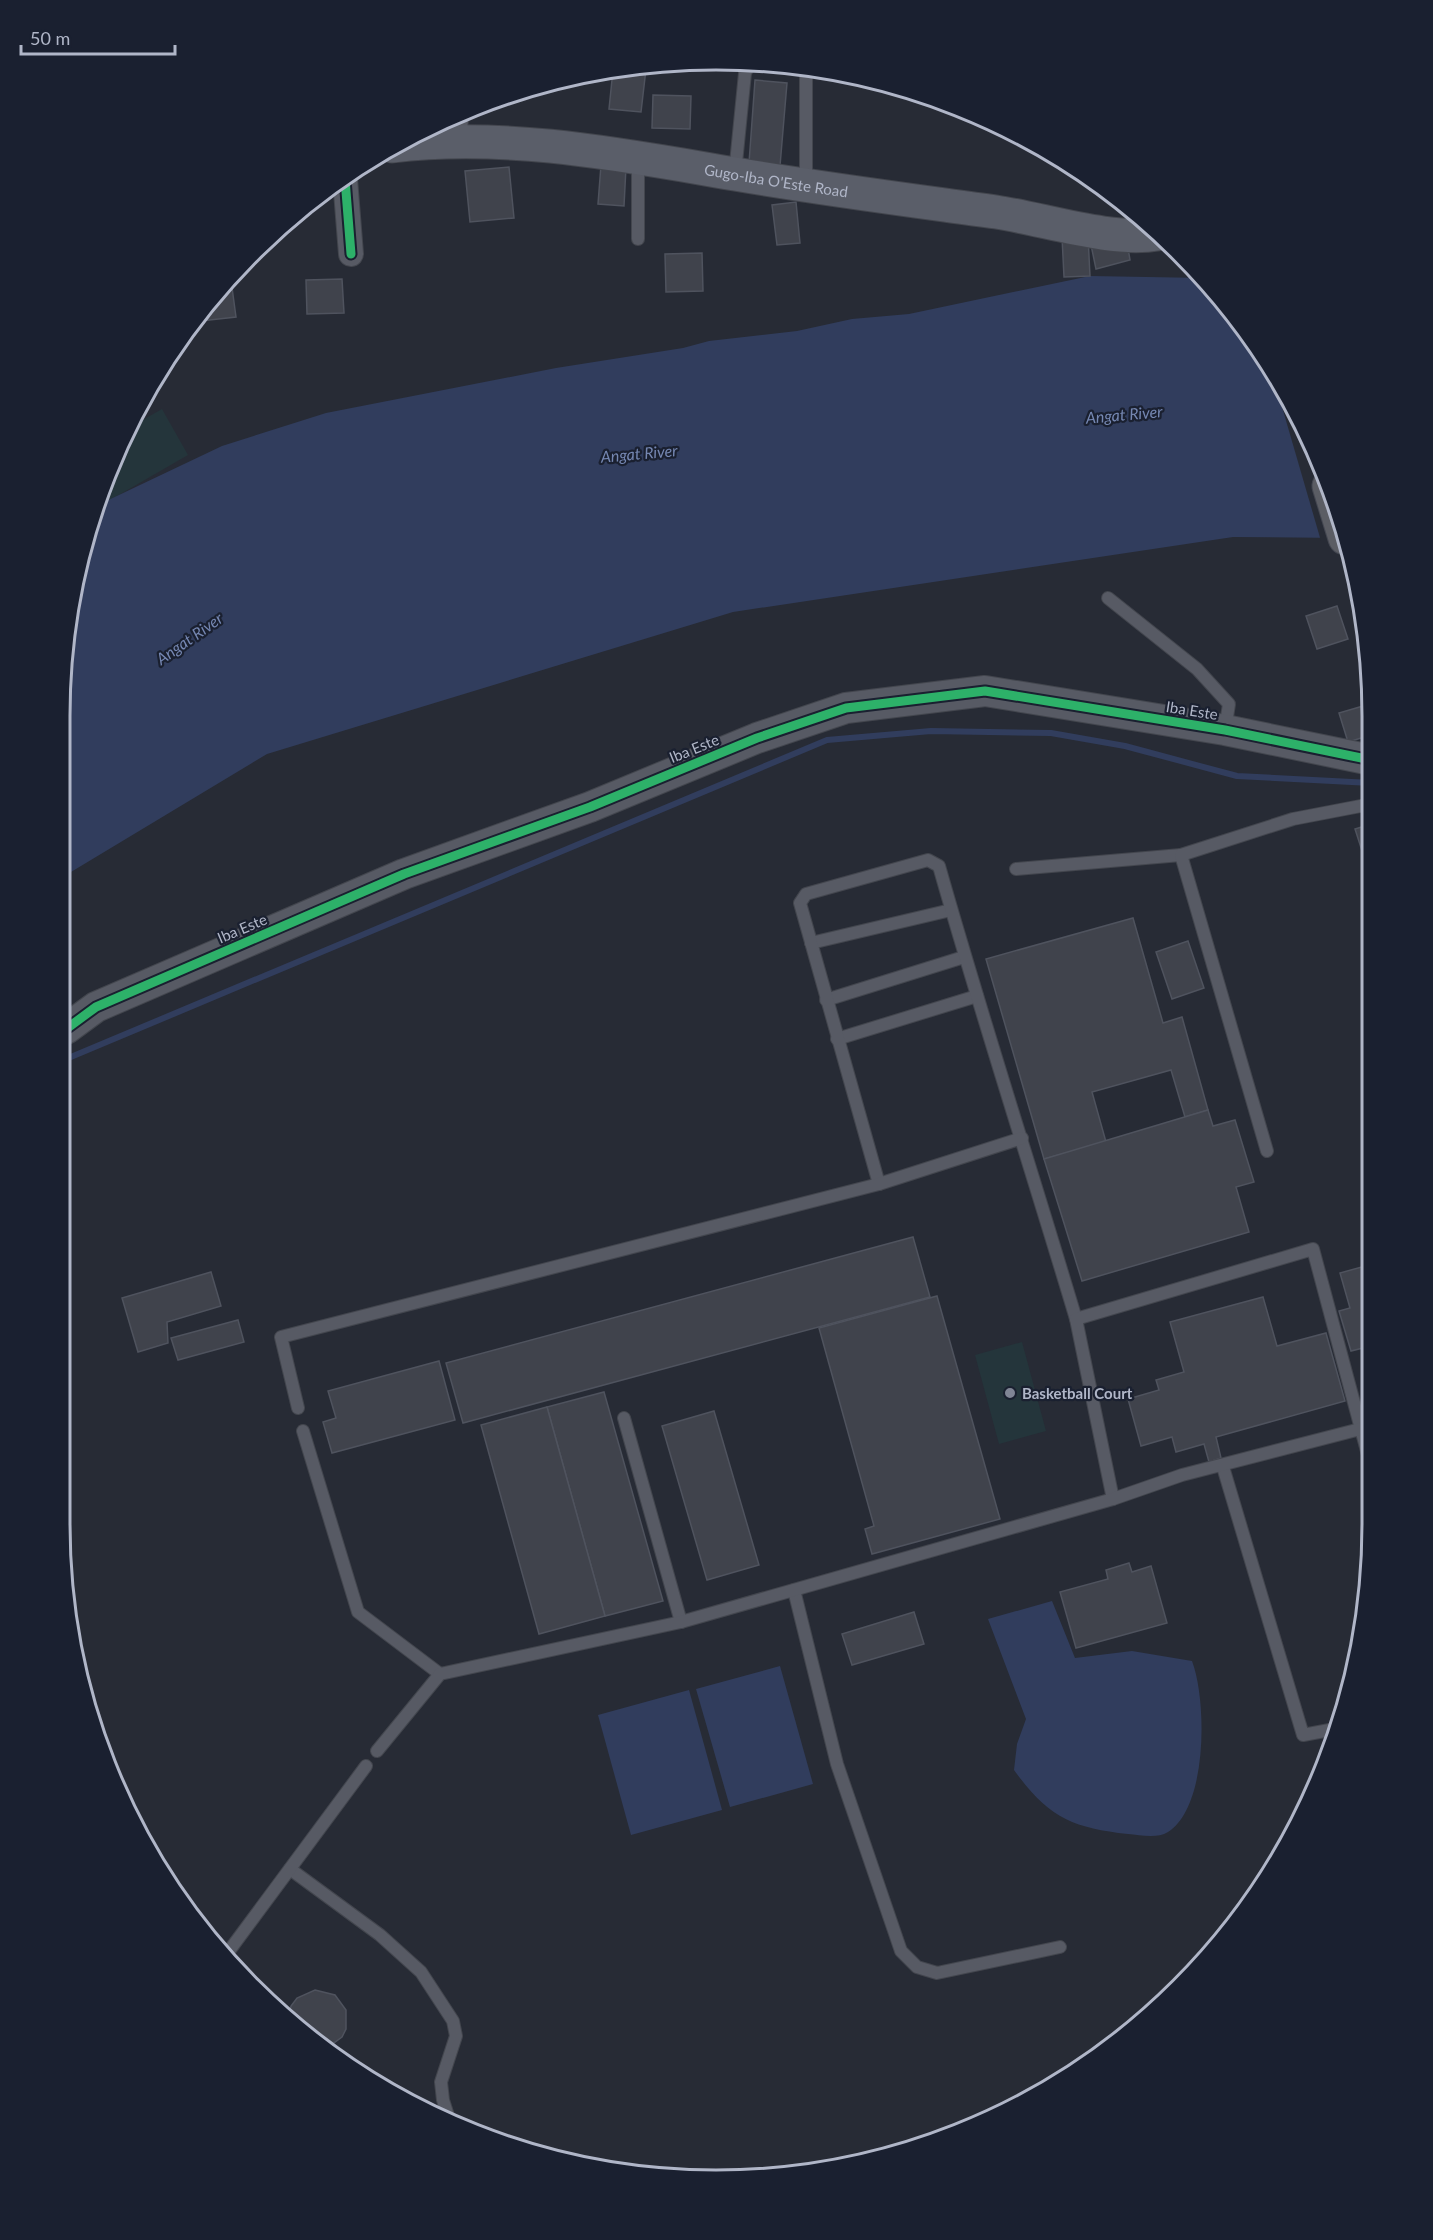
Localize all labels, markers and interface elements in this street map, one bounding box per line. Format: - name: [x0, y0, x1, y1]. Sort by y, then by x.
- scale bar: [21, 18, 176, 56]
- text: 50 m: [30, 27, 70, 49]
- street label: Gugo-Iba O'Este Road: [703, 160, 849, 201]
- water label: Angat River: [1084, 401, 1164, 427]
- water label: Angat River: [599, 440, 679, 466]
- water label: Angat River: [151, 608, 226, 668]
- street label: Iba Este: [1165, 697, 1219, 723]
- street label: Iba Este: [666, 730, 722, 766]
- street label: Iba Este: [215, 910, 270, 946]
- place label: Basketball Court: [1022, 1384, 1133, 1402]
- marker: Basketball Court: [1003, 1386, 1017, 1400]

